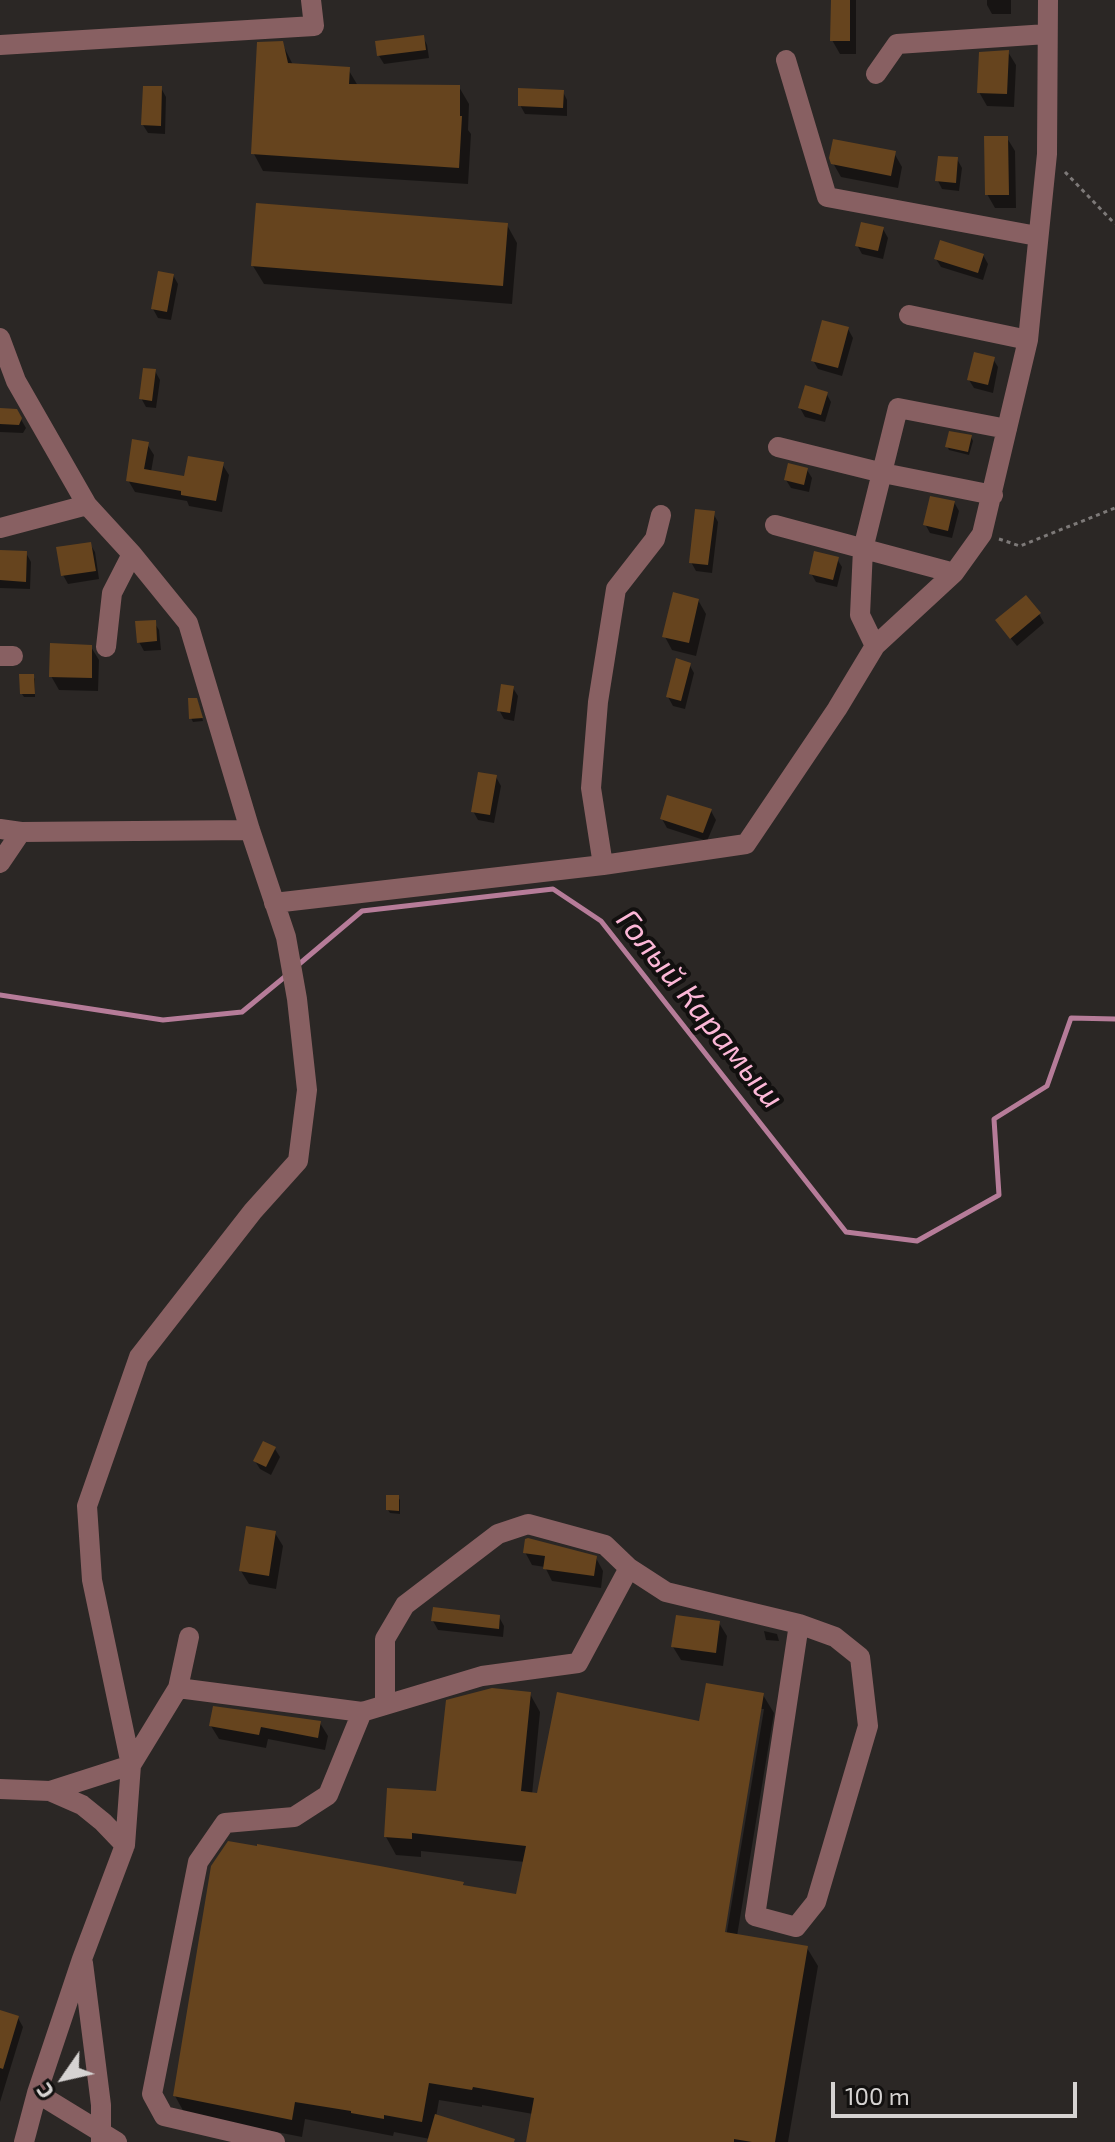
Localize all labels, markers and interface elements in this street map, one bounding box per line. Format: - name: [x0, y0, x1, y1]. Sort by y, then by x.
- water label: Голый Карамыш: [608, 902, 792, 1116]
- north arrow: [24, 2038, 104, 2118]
- scale bar: [835, 2066, 1081, 2116]
- text: С: [30, 2079, 58, 2104]
- text: 100 m: [845, 2081, 910, 2110]

